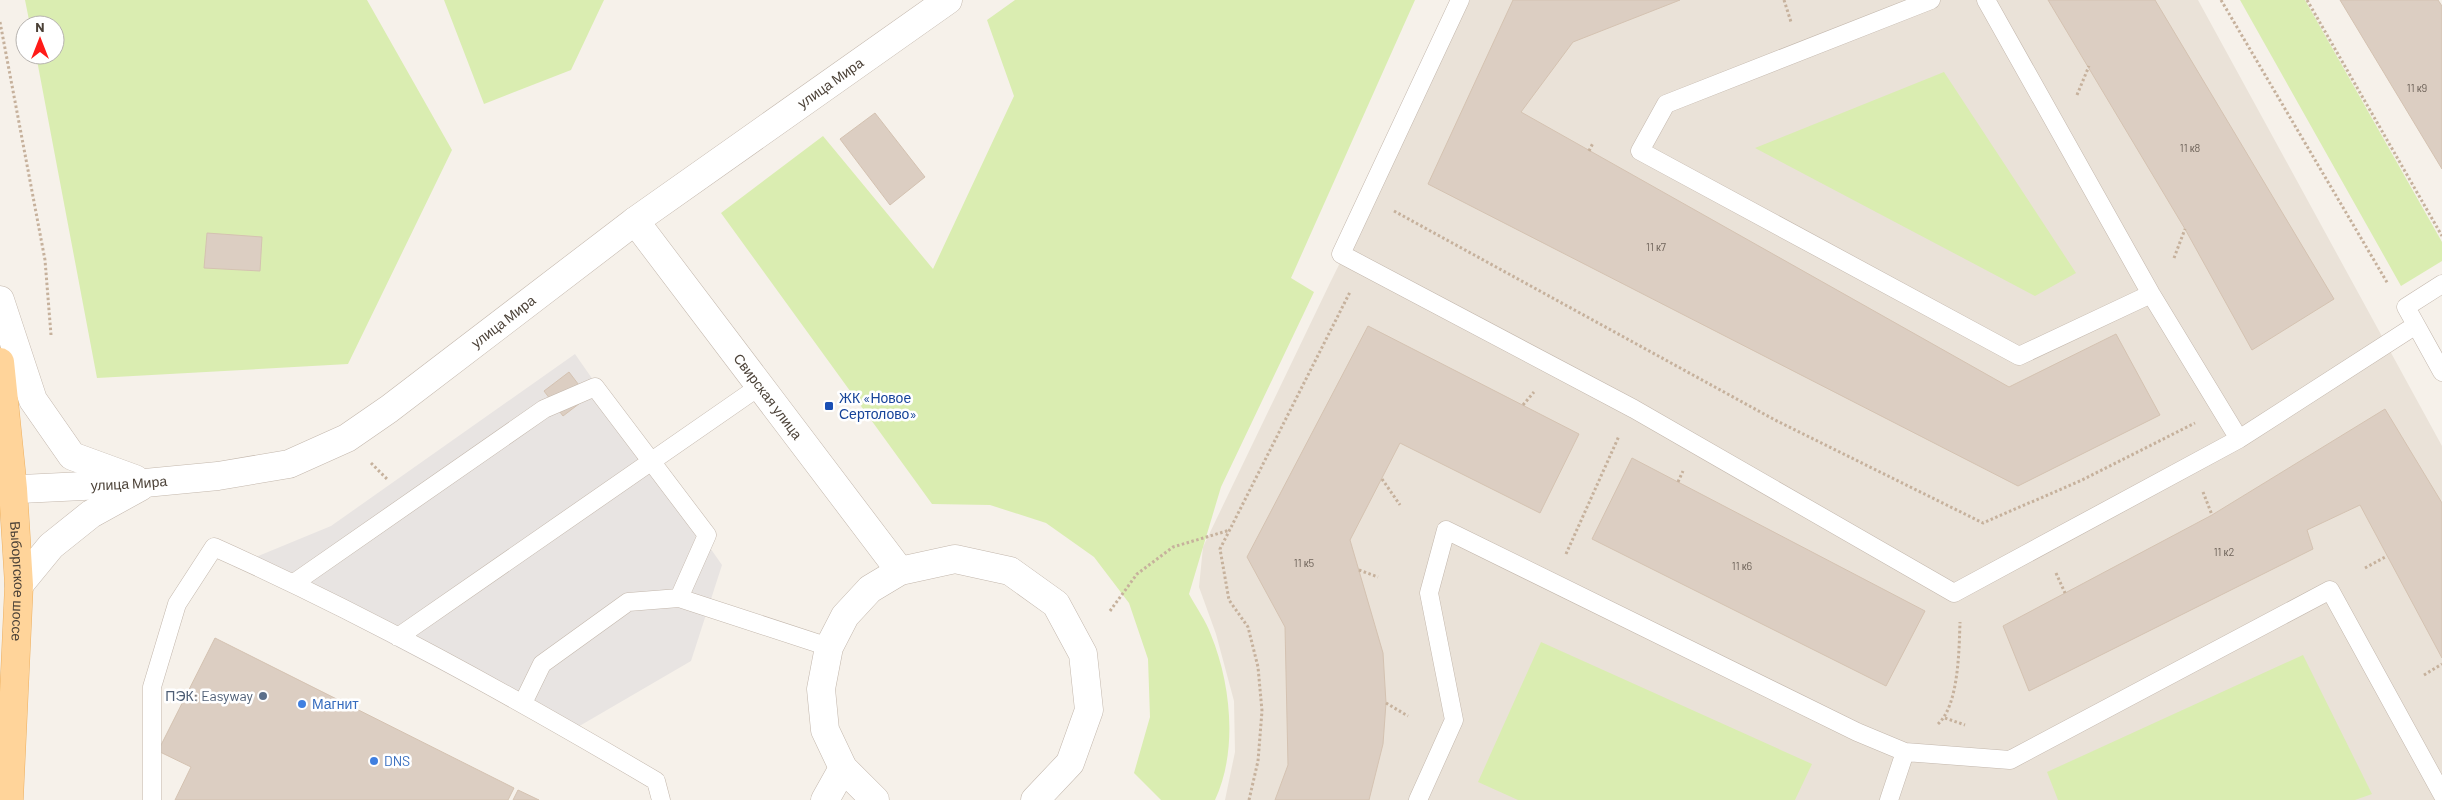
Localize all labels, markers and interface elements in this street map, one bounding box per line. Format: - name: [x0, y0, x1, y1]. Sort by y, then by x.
- north arrow: [15, 15, 65, 65]
- text: N: [35, 18, 45, 35]
- street label: улица Мира: [794, 53, 866, 112]
- house number: 11 к9: [2407, 81, 2428, 94]
- house number: 11 к8: [2180, 141, 2201, 154]
- house number: 11 к7: [1646, 240, 1666, 253]
- street label: улица Мира: [467, 291, 539, 351]
- street label: Свирская улица: [730, 350, 806, 443]
- place label: ЖК «Новое Сертолово»: [839, 389, 917, 422]
- marker: ЖК «Новое Сертолово»: [823, 400, 835, 412]
- street label: улица Мира: [90, 472, 168, 494]
- street label: Выборгское шоссе: [7, 521, 28, 642]
- house number: 11 к2: [2214, 545, 2234, 558]
- house number: 11 к5: [1294, 556, 1315, 569]
- house number: 11 к6: [1732, 559, 1753, 572]
- place label: ПЭК: Easyway: [165, 687, 254, 704]
- marker: ПЭК: Easyway: [257, 690, 269, 702]
- place label: Магнит: [312, 695, 359, 712]
- marker: Магнит: [296, 698, 308, 710]
- place label: DNS: [384, 752, 410, 769]
- marker: DNS: [368, 755, 380, 767]

